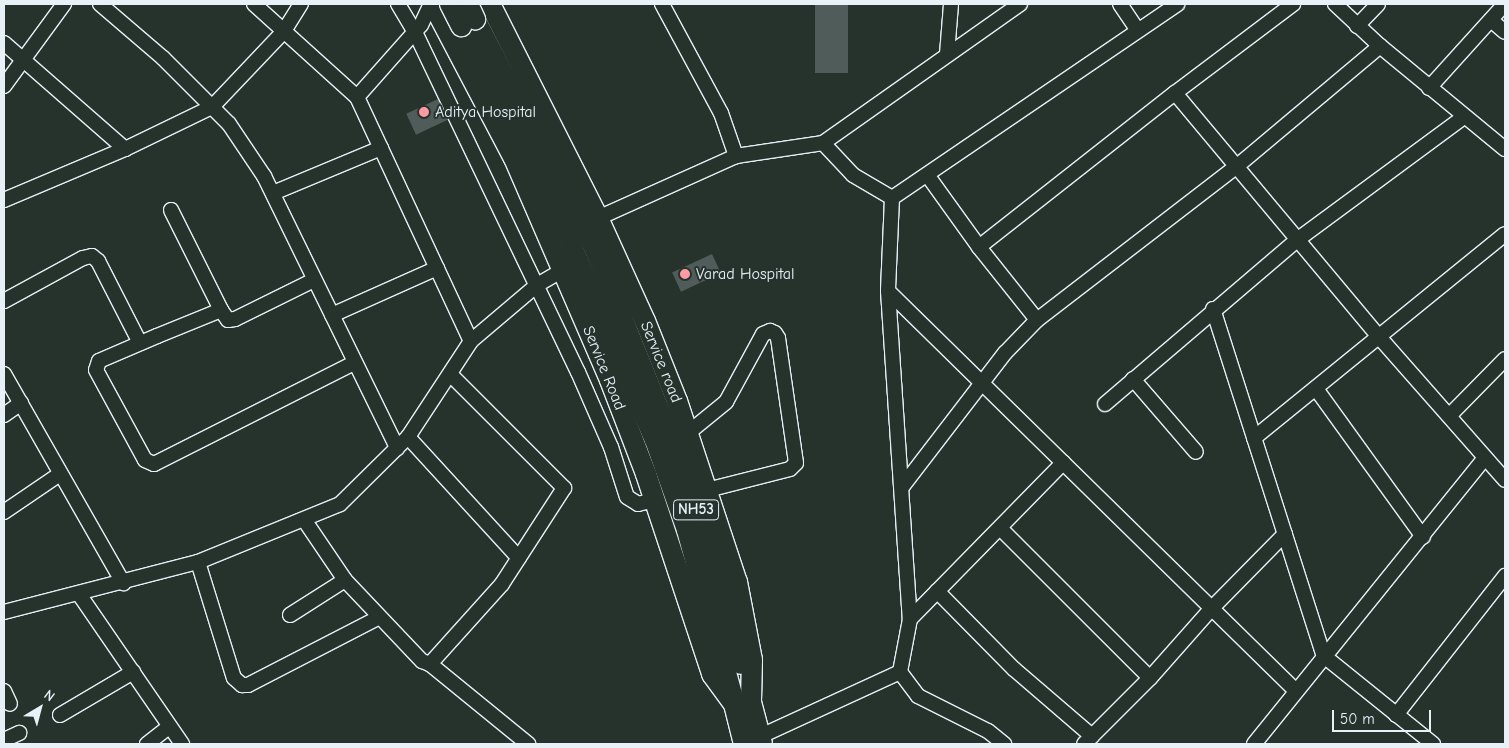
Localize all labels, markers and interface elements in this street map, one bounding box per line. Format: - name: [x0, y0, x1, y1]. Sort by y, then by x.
- place label: Aditya Hospital: [435, 102, 536, 122]
- marker: Aditya Hospital: [417, 105, 431, 119]
- place label: Varad Hospital: [696, 264, 795, 284]
- marker: Varad Hospital: [678, 267, 692, 281]
- street label: Service road: [636, 319, 686, 405]
- street label: Service Road: [578, 323, 630, 413]
- road number: NH53: [672, 498, 720, 522]
- north arrow: [15, 683, 65, 733]
- text: N: [41, 686, 58, 705]
- scale bar: [1334, 700, 1433, 732]
- text: 50 m: [1340, 710, 1375, 728]

